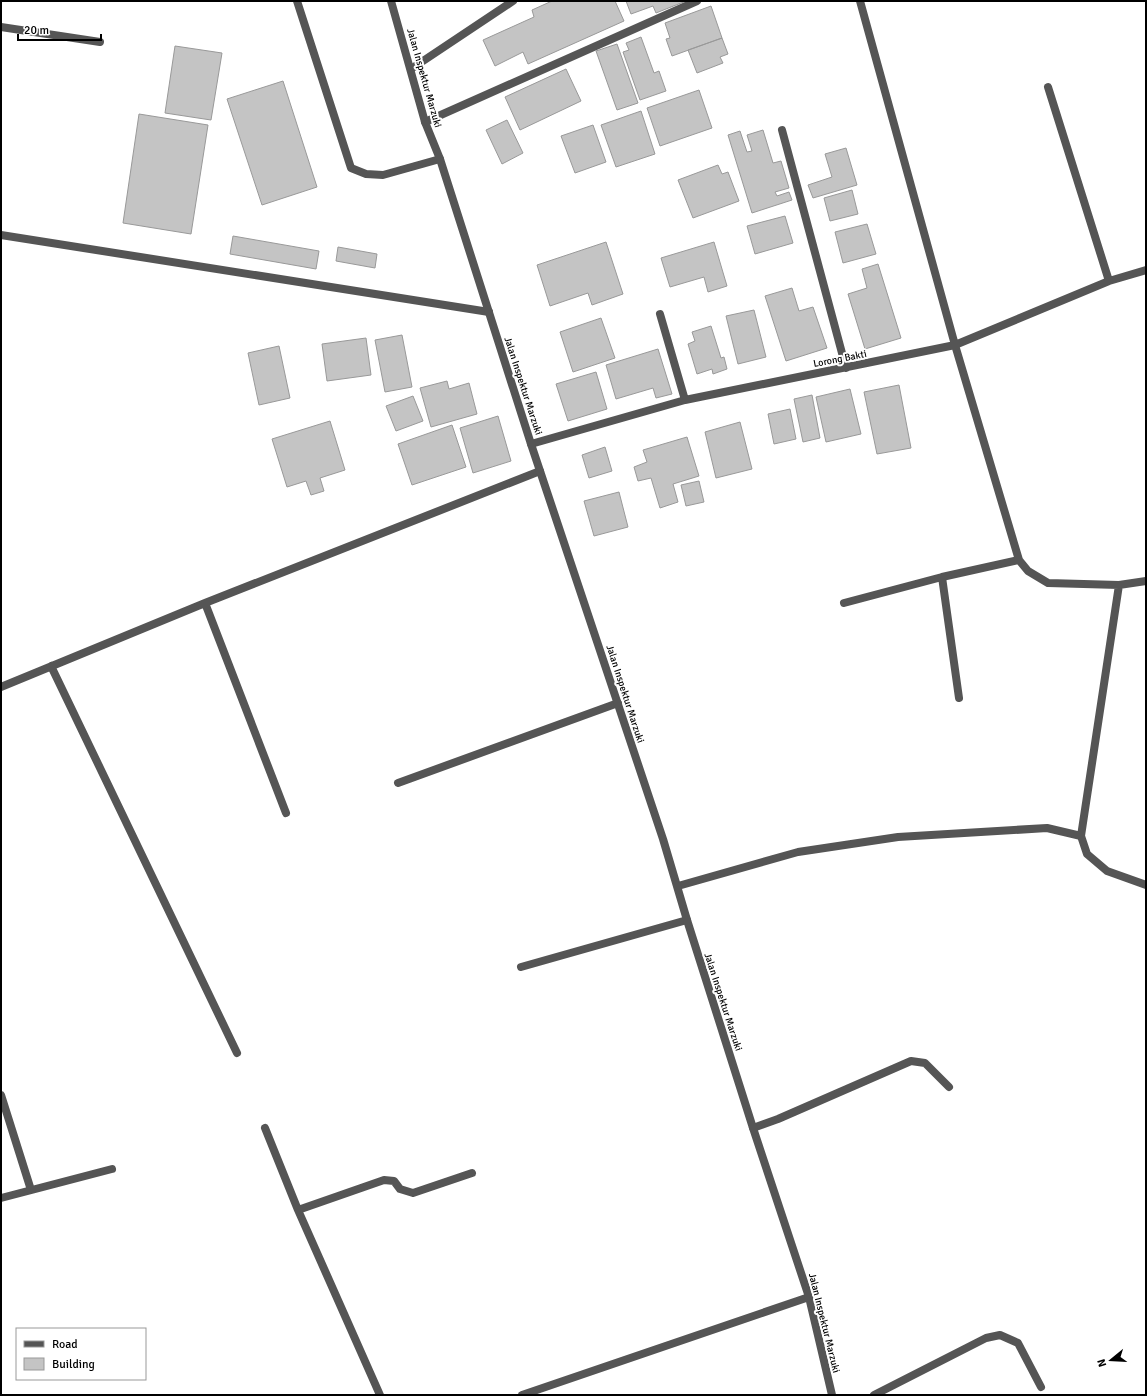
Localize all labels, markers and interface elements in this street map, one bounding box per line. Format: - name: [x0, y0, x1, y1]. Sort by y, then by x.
- scale bar: [18, 16, 101, 42]
- text: 20 m: [24, 23, 49, 38]
- street label: Jalan Inspektur Marzuki: [404, 27, 444, 129]
- street label: Jalan Inspektur Marzuki: [501, 335, 545, 437]
- street label: Lorong Bakti: [812, 348, 868, 370]
- street label: Jalan Inspektur Marzuki: [603, 643, 647, 745]
- street label: Jalan Inspektur Marzuki: [701, 951, 745, 1053]
- street label: Jalan Inspektur Marzuki: [806, 1272, 842, 1374]
- legend: [16, 1328, 146, 1380]
- text: Road: [52, 1337, 78, 1352]
- north arrow: [1091, 1340, 1131, 1380]
- text: Building: [52, 1357, 95, 1372]
- text: N: [1095, 1357, 1109, 1369]

